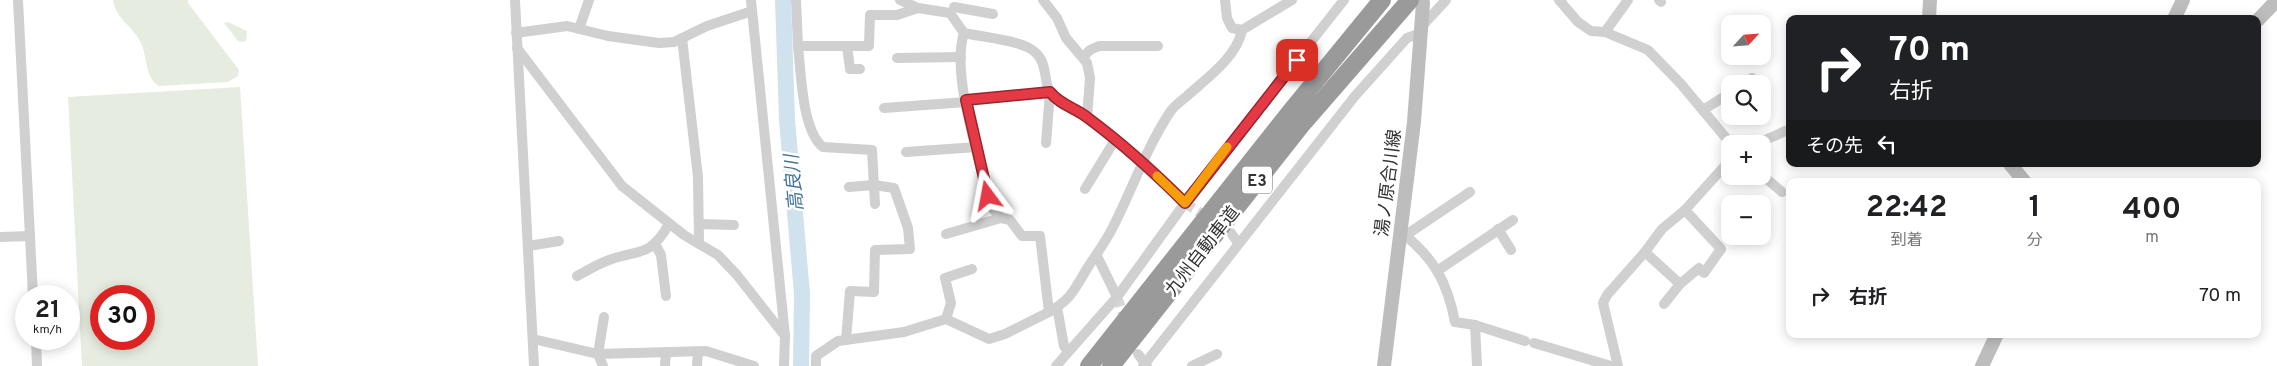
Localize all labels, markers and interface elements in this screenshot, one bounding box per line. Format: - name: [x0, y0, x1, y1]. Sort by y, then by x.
- north arrow: [1721, 15, 1771, 65]
- map controls: [1721, 15, 1771, 245]
- text: 70 m: [1889, 29, 1970, 73]
- icon: right: [1806, 35, 1871, 100]
- pin: [1276, 39, 1318, 81]
- icon: arrive: [1283, 46, 1311, 74]
- button: search: [1721, 75, 1771, 125]
- text: 右折: [1889, 79, 1933, 106]
- street label: 湯ノ原合川線: [1371, 128, 1407, 238]
- icon: left: [1873, 130, 1901, 158]
- button: +: [1721, 135, 1771, 185]
- text: その先: [1806, 135, 1863, 159]
- water label: 高良川: [780, 151, 809, 212]
- road number: E3: [1242, 166, 1272, 194]
- position arrow: [961, 169, 1013, 221]
- text: 22:42: [1866, 190, 1947, 227]
- text: 1: [2029, 190, 2041, 227]
- text: 400: [2123, 192, 2181, 229]
- button: −: [1721, 195, 1771, 245]
- street label: 九州自動車道: [1161, 202, 1245, 302]
- text: m: [2145, 228, 2159, 248]
- text: 到着: [1890, 231, 1922, 251]
- text: 分: [2027, 231, 2043, 251]
- icon: right: [1806, 282, 1834, 310]
- text: 70 m: [2199, 284, 2241, 308]
- speed limit sign: 30: [90, 285, 155, 350]
- text: 右折: [1849, 286, 1887, 310]
- text: 21: [35, 295, 60, 327]
- text: km/h: [33, 322, 62, 338]

